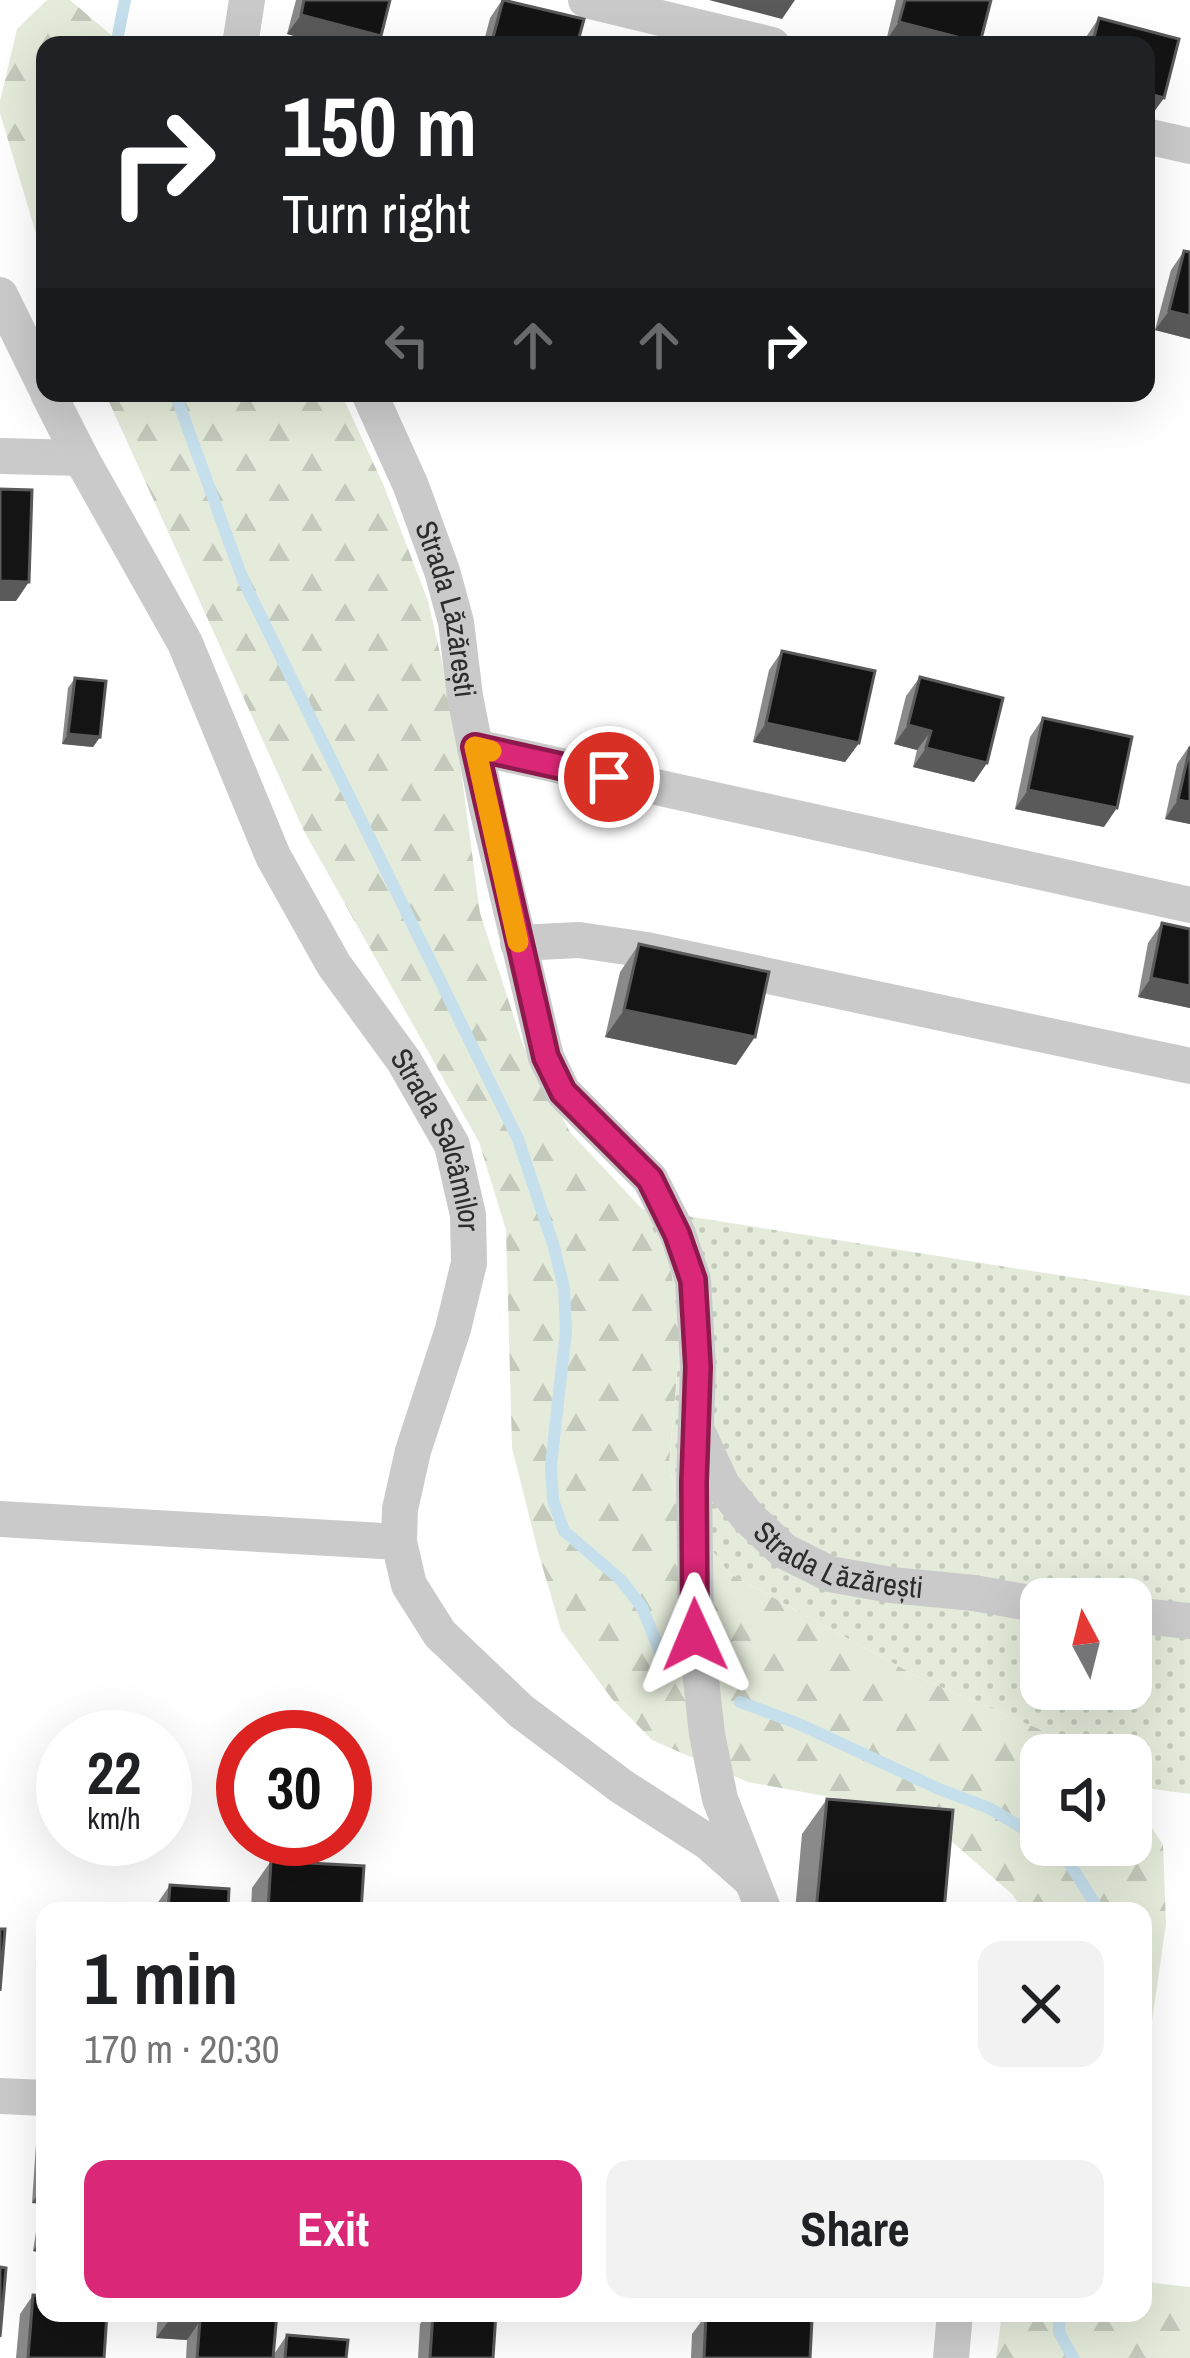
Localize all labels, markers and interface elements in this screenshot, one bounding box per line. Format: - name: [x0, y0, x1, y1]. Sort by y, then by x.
- text: 150 m: [282, 69, 477, 182]
- icon: right: [84, 84, 240, 240]
- text: Turn right: [282, 177, 470, 250]
- icon: left: [374, 312, 440, 378]
- icon: ahead: [500, 312, 566, 378]
- icon: ahead: [626, 312, 692, 378]
- icon: right: [752, 312, 818, 378]
- street label: Strada Lăzărești: [406, 515, 486, 700]
- pin: [558, 726, 660, 828]
- icon: arrive: [576, 744, 642, 810]
- street label: Strada Salcâmilor: [382, 1040, 489, 1232]
- street label: Strada Lăzărești: [745, 1512, 925, 1607]
- position arrow: [632, 1572, 758, 1698]
- north arrow: [1020, 1578, 1152, 1710]
- map controls: [1020, 1578, 1152, 1866]
- speed limit sign: 30: [216, 1710, 372, 1866]
- text: 22: [87, 1732, 141, 1813]
- button: sound: [1020, 1734, 1152, 1866]
- text: km/h: [87, 1798, 141, 1838]
- text: 1 min: [84, 1929, 238, 2026]
- button: close: [978, 1941, 1104, 2067]
- text: 170 m · 20:30: [84, 2023, 280, 2075]
- button: Exit: [84, 2160, 582, 2298]
- button: Share: [606, 2160, 1104, 2298]

